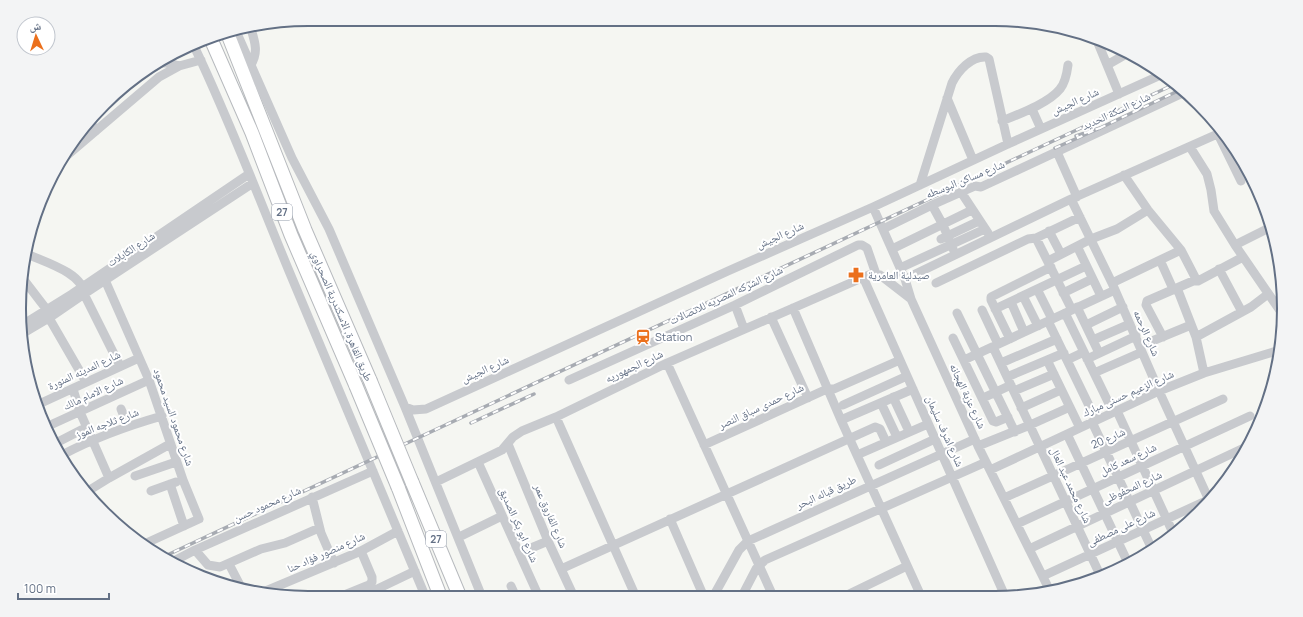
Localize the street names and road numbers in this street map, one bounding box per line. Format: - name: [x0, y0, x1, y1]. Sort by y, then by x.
- street label: شارع الجيش: [1049, 83, 1101, 118]
- street label: شارع السكة الحديد: [1079, 88, 1153, 133]
- street label: شارع مساكن البوسطه: [923, 156, 1006, 201]
- road number: 27: [272, 204, 292, 220]
- street label: شارع الجيش: [754, 217, 806, 252]
- street label: شارع الكابلات: [104, 228, 158, 270]
- street label: طريق القاهرة, الاسكندرية الصحراوي: [306, 248, 377, 384]
- street label: شارع الشركه المصريه للاتصالات: [667, 262, 785, 327]
- street label: شارع الرحمه: [1131, 307, 1164, 358]
- street label: شارع المدينه المنورة: [45, 346, 123, 393]
- street label: شارع الجمهوريه: [602, 346, 665, 386]
- street label: شارع الجيش: [459, 351, 511, 386]
- street label: شارع عزبة الهجانه: [947, 361, 990, 431]
- street label: شارع محمود السيد محمود: [151, 366, 198, 468]
- street label: شارع الزعيم حسنى مبارك: [1080, 366, 1176, 420]
- street label: شارع الامام مالك: [60, 372, 125, 413]
- street label: شارع حمدى سباق النصر: [715, 379, 806, 432]
- street label: شارع اشرف سليمان: [923, 393, 968, 469]
- street label: شارع ثلاجه الموز: [72, 404, 141, 442]
- street label: شارع 20: [1088, 423, 1127, 452]
- street label: شارع سعد كامل: [1097, 439, 1159, 478]
- street label: شارع محمد عبد العال: [1047, 444, 1096, 525]
- street label: شارع المحفوظى: [1100, 466, 1164, 507]
- street label: طريق قباله البحر: [792, 471, 858, 512]
- street label: شارع الفاروق عمر: [531, 480, 572, 550]
- street label: شارع محمود حسن: [231, 482, 303, 525]
- street label: شارع ابو بكر الصديق: [496, 485, 543, 565]
- street label: شارع على مصطفى: [1084, 504, 1157, 549]
- street label: شارع منصور فؤاد حنا: [285, 528, 367, 575]
- road number: 27: [426, 531, 446, 547]

